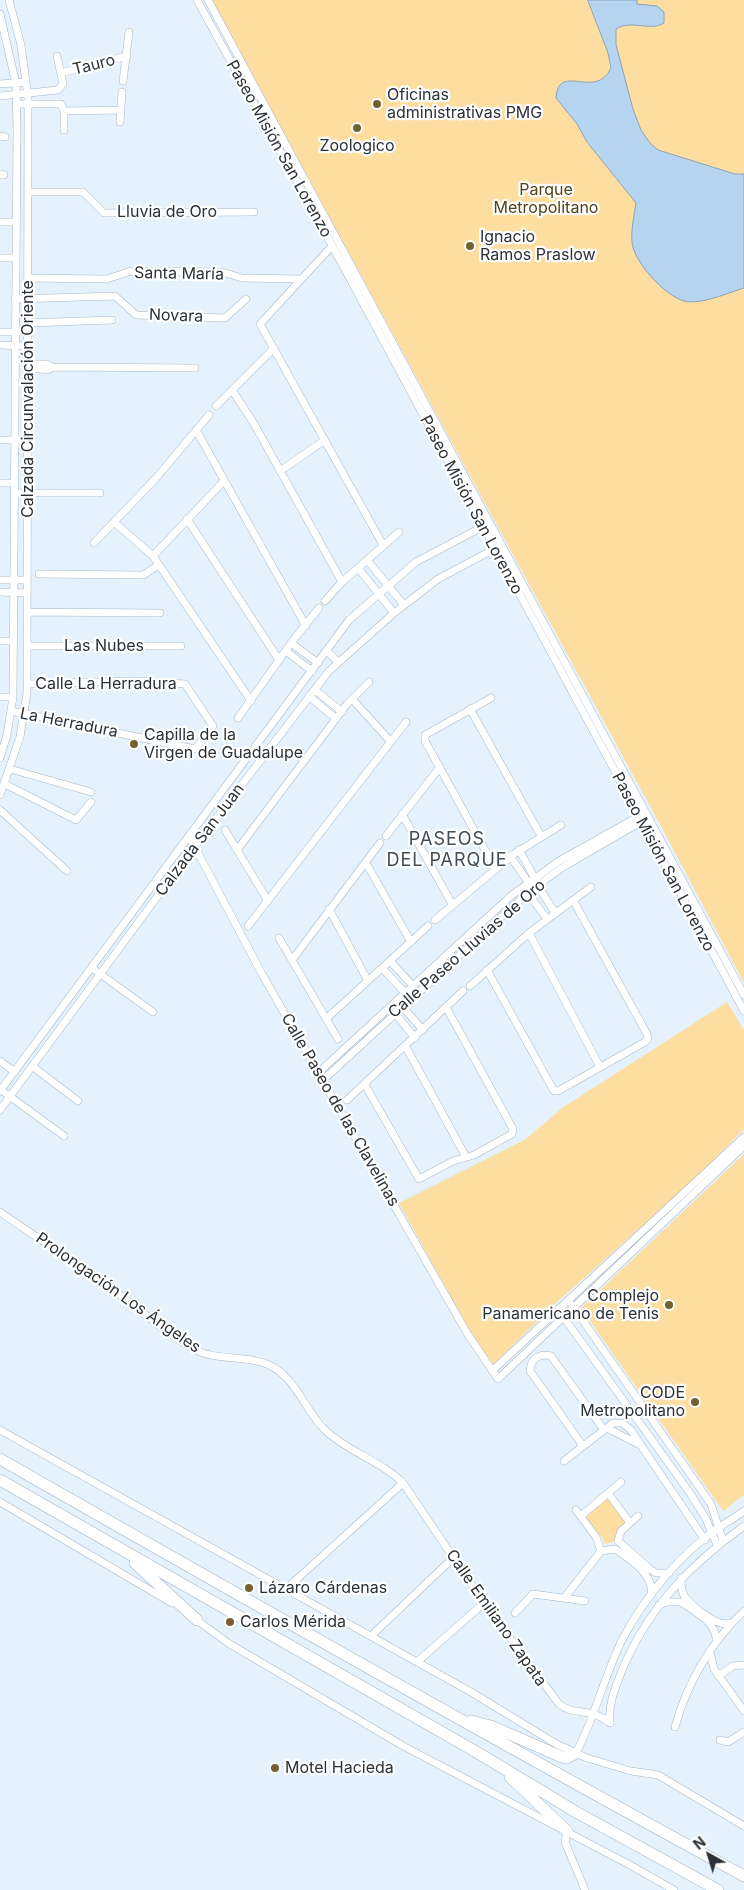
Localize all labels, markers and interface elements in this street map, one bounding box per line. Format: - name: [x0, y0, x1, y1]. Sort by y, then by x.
- street label: Tauro: [71, 50, 117, 80]
- street label: Paseo Misión San Lorenzo: [222, 57, 336, 241]
- place label: Oficinas administrativas PMG: [387, 85, 542, 123]
- marker: Oficinas administrativas PMG: [371, 98, 383, 110]
- marker: Zoologico: [351, 122, 363, 134]
- place label: Zoologico: [319, 136, 395, 156]
- park label: Parque Metropolitano: [494, 180, 598, 218]
- street label: Lluvia de Oro: [117, 202, 217, 222]
- place label: Ignacio Ramos Praslow: [480, 227, 596, 265]
- marker: Ignacio Ramos Praslow: [464, 240, 476, 252]
- street label: Santa María: [134, 264, 224, 284]
- street label: Calzada Circunvalación Oriente: [18, 280, 38, 518]
- street label: Novara: [149, 305, 203, 327]
- street label: Paseo Misión San Lorenzo: [416, 412, 526, 598]
- street label: Las Nubes: [64, 636, 144, 656]
- street label: Calle La Herradura: [35, 674, 177, 694]
- street label: La Herradura: [18, 704, 120, 742]
- place label: Capilla de la Virgen de Guadalupe: [144, 725, 303, 763]
- marker: Capilla de la Virgen de Guadalupe: [128, 738, 140, 750]
- street label: Paseo Misión San Lorenzo: [608, 769, 718, 955]
- street label: Calzada San Juan: [151, 780, 249, 900]
- district label: PASEOS DEL PARQUE: [385, 829, 509, 872]
- street label: Calle Paseo Lluvias de Oro: [385, 876, 549, 1022]
- street label: Calle Paseo de las Clavelinas: [277, 1010, 403, 1210]
- street label: Prolongación Los Ángeles: [32, 1229, 204, 1357]
- place label: Complejo Panamericano de Tenis: [482, 1286, 659, 1324]
- marker: Complejo Panamericano de Tenis: [663, 1299, 675, 1311]
- place label: CODE Metropolitano: [580, 1383, 685, 1421]
- marker: CODE Metropolitano: [689, 1396, 701, 1408]
- street label: Calle Emiliano Zapata: [442, 1546, 550, 1690]
- place label: Lázaro Cárdenas: [259, 1578, 387, 1598]
- marker: Lázaro Cárdenas: [243, 1582, 255, 1594]
- place label: Carlos Mérida: [240, 1612, 346, 1632]
- marker: Carlos Mérida: [224, 1616, 236, 1628]
- place label: Motel Hacieda: [285, 1758, 394, 1778]
- marker: Motel Hacieda: [269, 1762, 281, 1774]
- north arrow: [684, 1830, 734, 1880]
- text: N: [690, 1833, 709, 1853]

